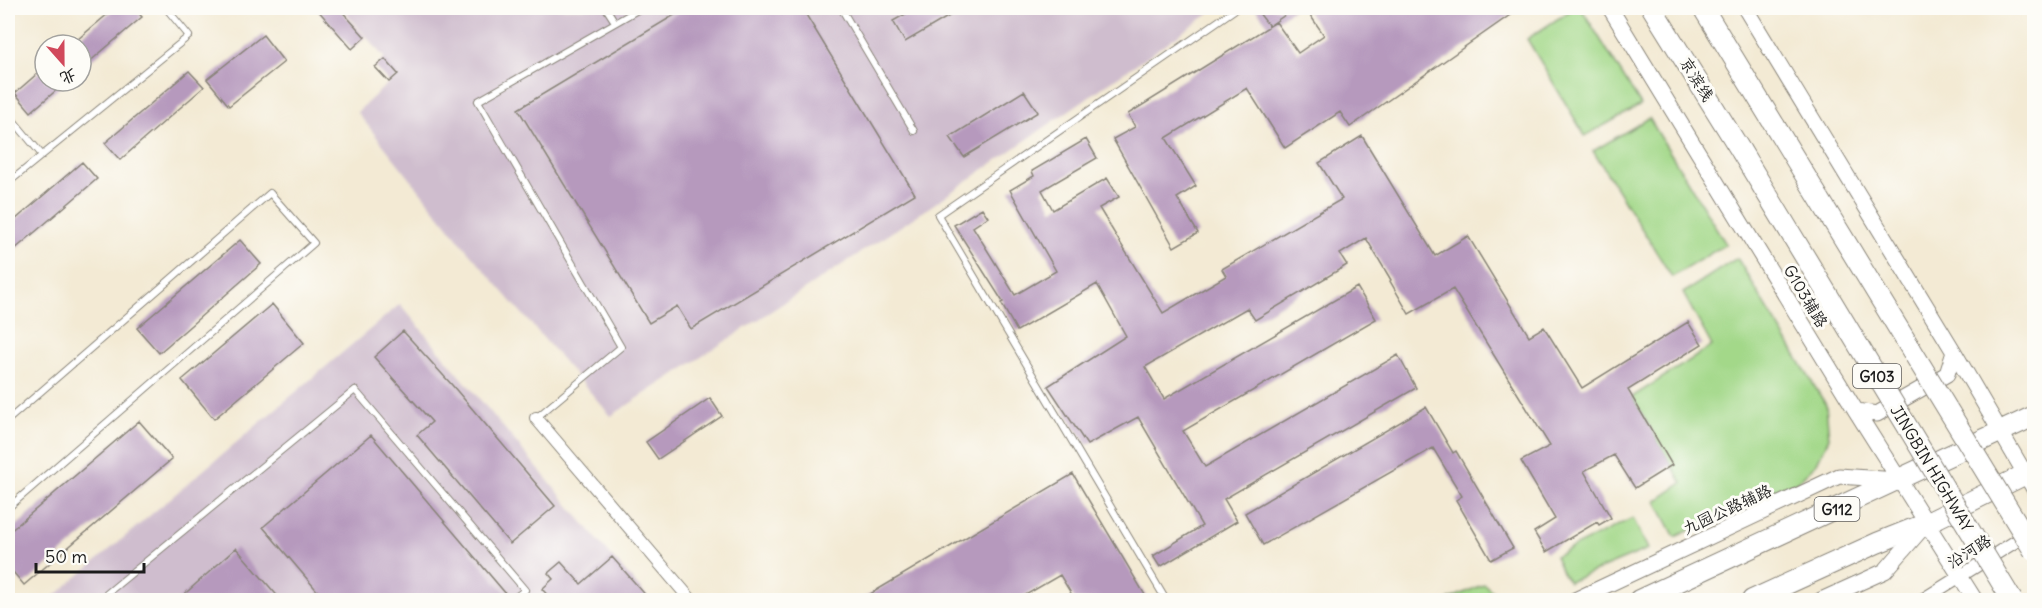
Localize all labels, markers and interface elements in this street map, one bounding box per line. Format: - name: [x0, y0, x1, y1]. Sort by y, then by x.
- north arrow: [33, 33, 93, 93]
- street label: 京滨线: [1676, 53, 1718, 105]
- text: 北: [57, 65, 79, 89]
- street label: G103辅路: [1780, 261, 1832, 331]
- road number: G103: [1853, 364, 1901, 388]
- street label: JINGBIN HIGHWAY: [1886, 401, 1978, 535]
- street label: 九园公路辅路: [1679, 480, 1775, 538]
- road number: G112: [1814, 497, 1860, 521]
- street label: 沿河路: [1943, 530, 1995, 572]
- scale bar: [36, 536, 144, 574]
- text: 50 m: [45, 545, 87, 568]

